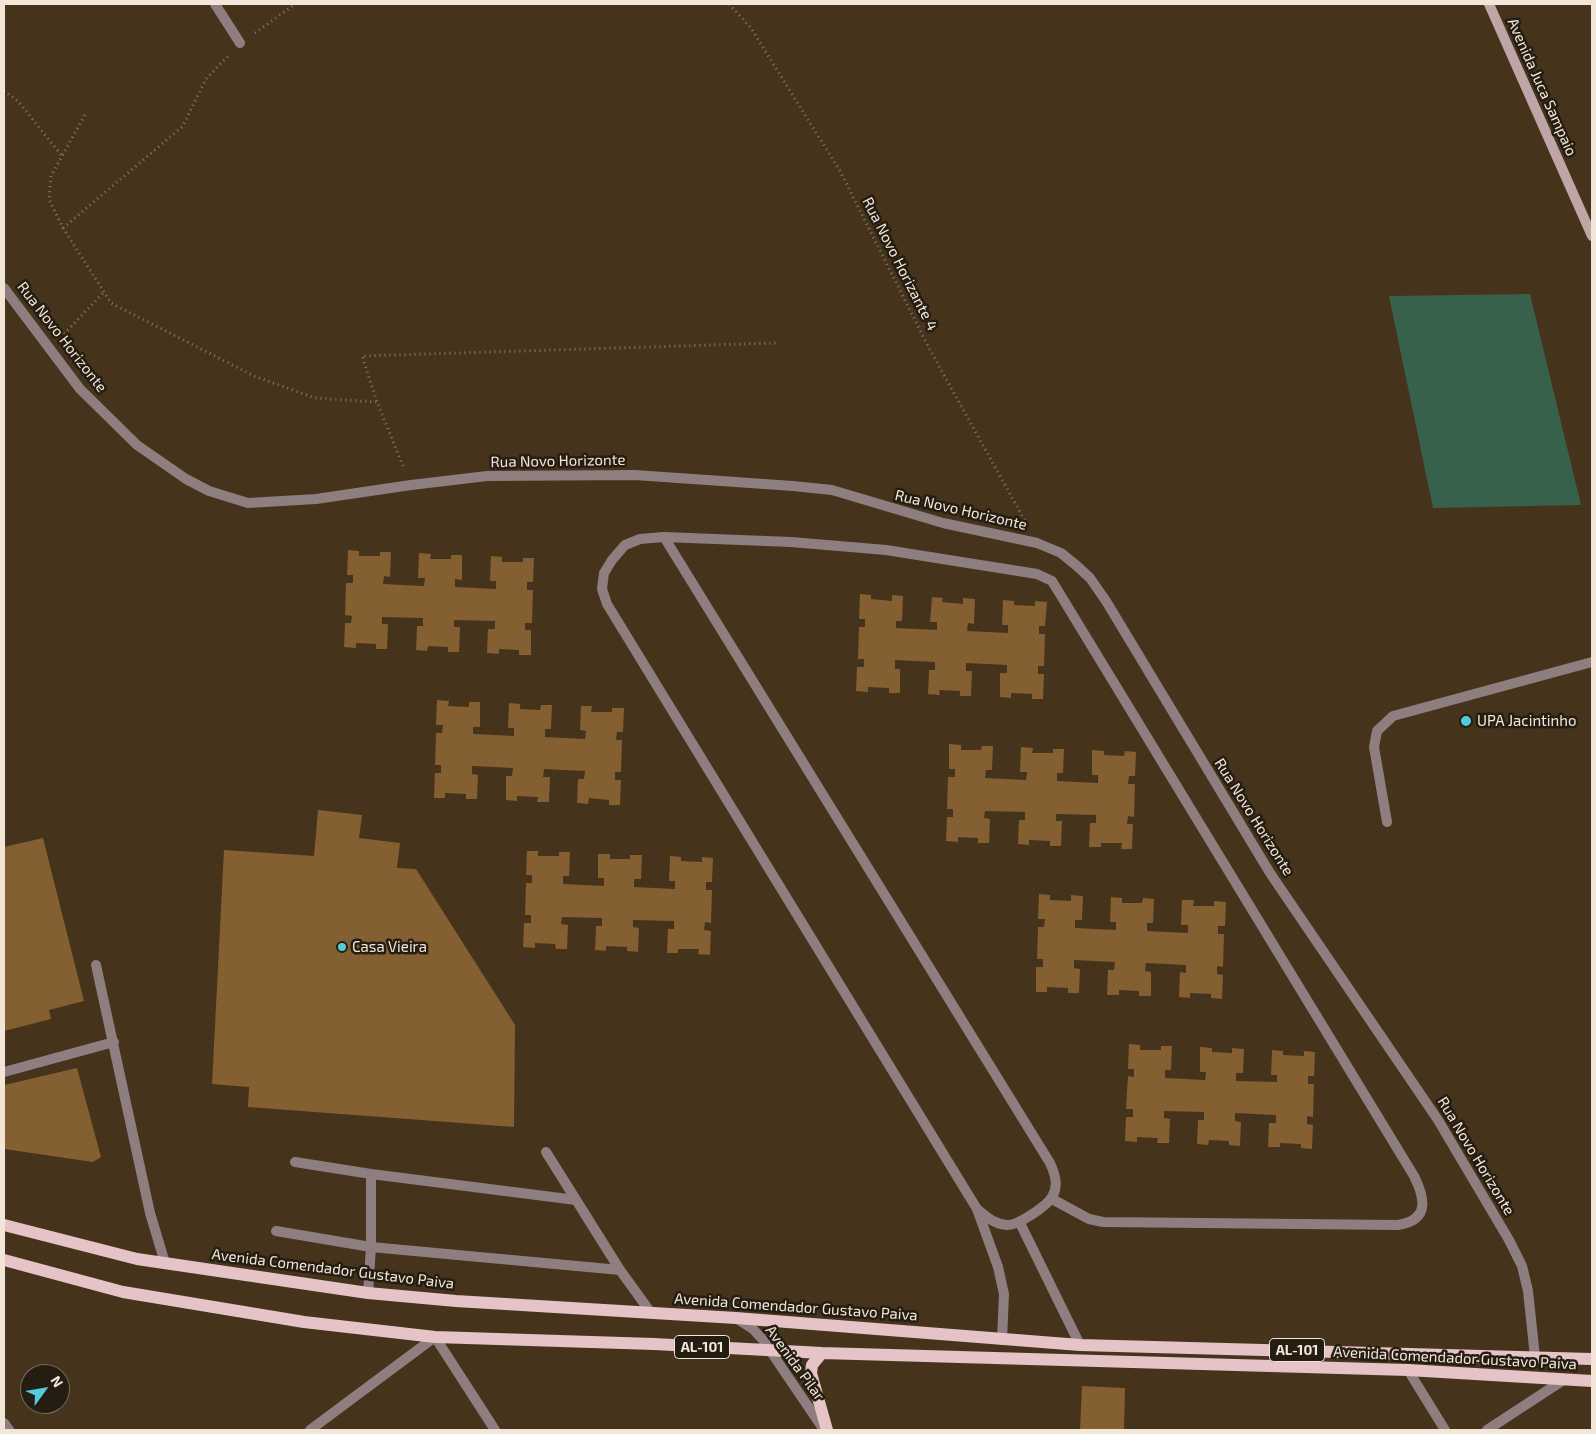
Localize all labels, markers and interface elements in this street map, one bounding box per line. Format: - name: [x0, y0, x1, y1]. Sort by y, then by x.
- street label: Avenida Juca Sampaio: [1503, 15, 1581, 159]
- street label: Rua Novo Horizante 4: [859, 194, 941, 334]
- street label: Rua Novo Horizonte: [13, 278, 111, 396]
- street label: Rua Novo Horizonte: [490, 451, 626, 471]
- street label: Rua Novo Horizonte: [893, 486, 1029, 534]
- place label: UPA Jacintinho: [1477, 712, 1576, 730]
- marker: UPA Jacintinho: [1459, 714, 1473, 728]
- street label: Rua Novo Horizonte: [1211, 755, 1297, 879]
- place label: Casa Vieira: [352, 938, 427, 956]
- marker: Casa Vieira: [336, 941, 348, 953]
- street label: Rua Novo Horizonte: [1434, 1093, 1518, 1219]
- street label: Avenida Comendador Gustavo Paiva: [211, 1245, 455, 1293]
- street label: Avenida Comendador Gustavo Paiva: [674, 1290, 918, 1324]
- street label: Avenida Pilar: [762, 1322, 828, 1404]
- road number: AL-101: [674, 1335, 730, 1358]
- road number: AL-101: [1270, 1338, 1324, 1362]
- street label: Avenida Comendador Gustavo Paiva: [1333, 1343, 1577, 1373]
- north arrow: [20, 1364, 70, 1414]
- text: N: [47, 1373, 67, 1390]

